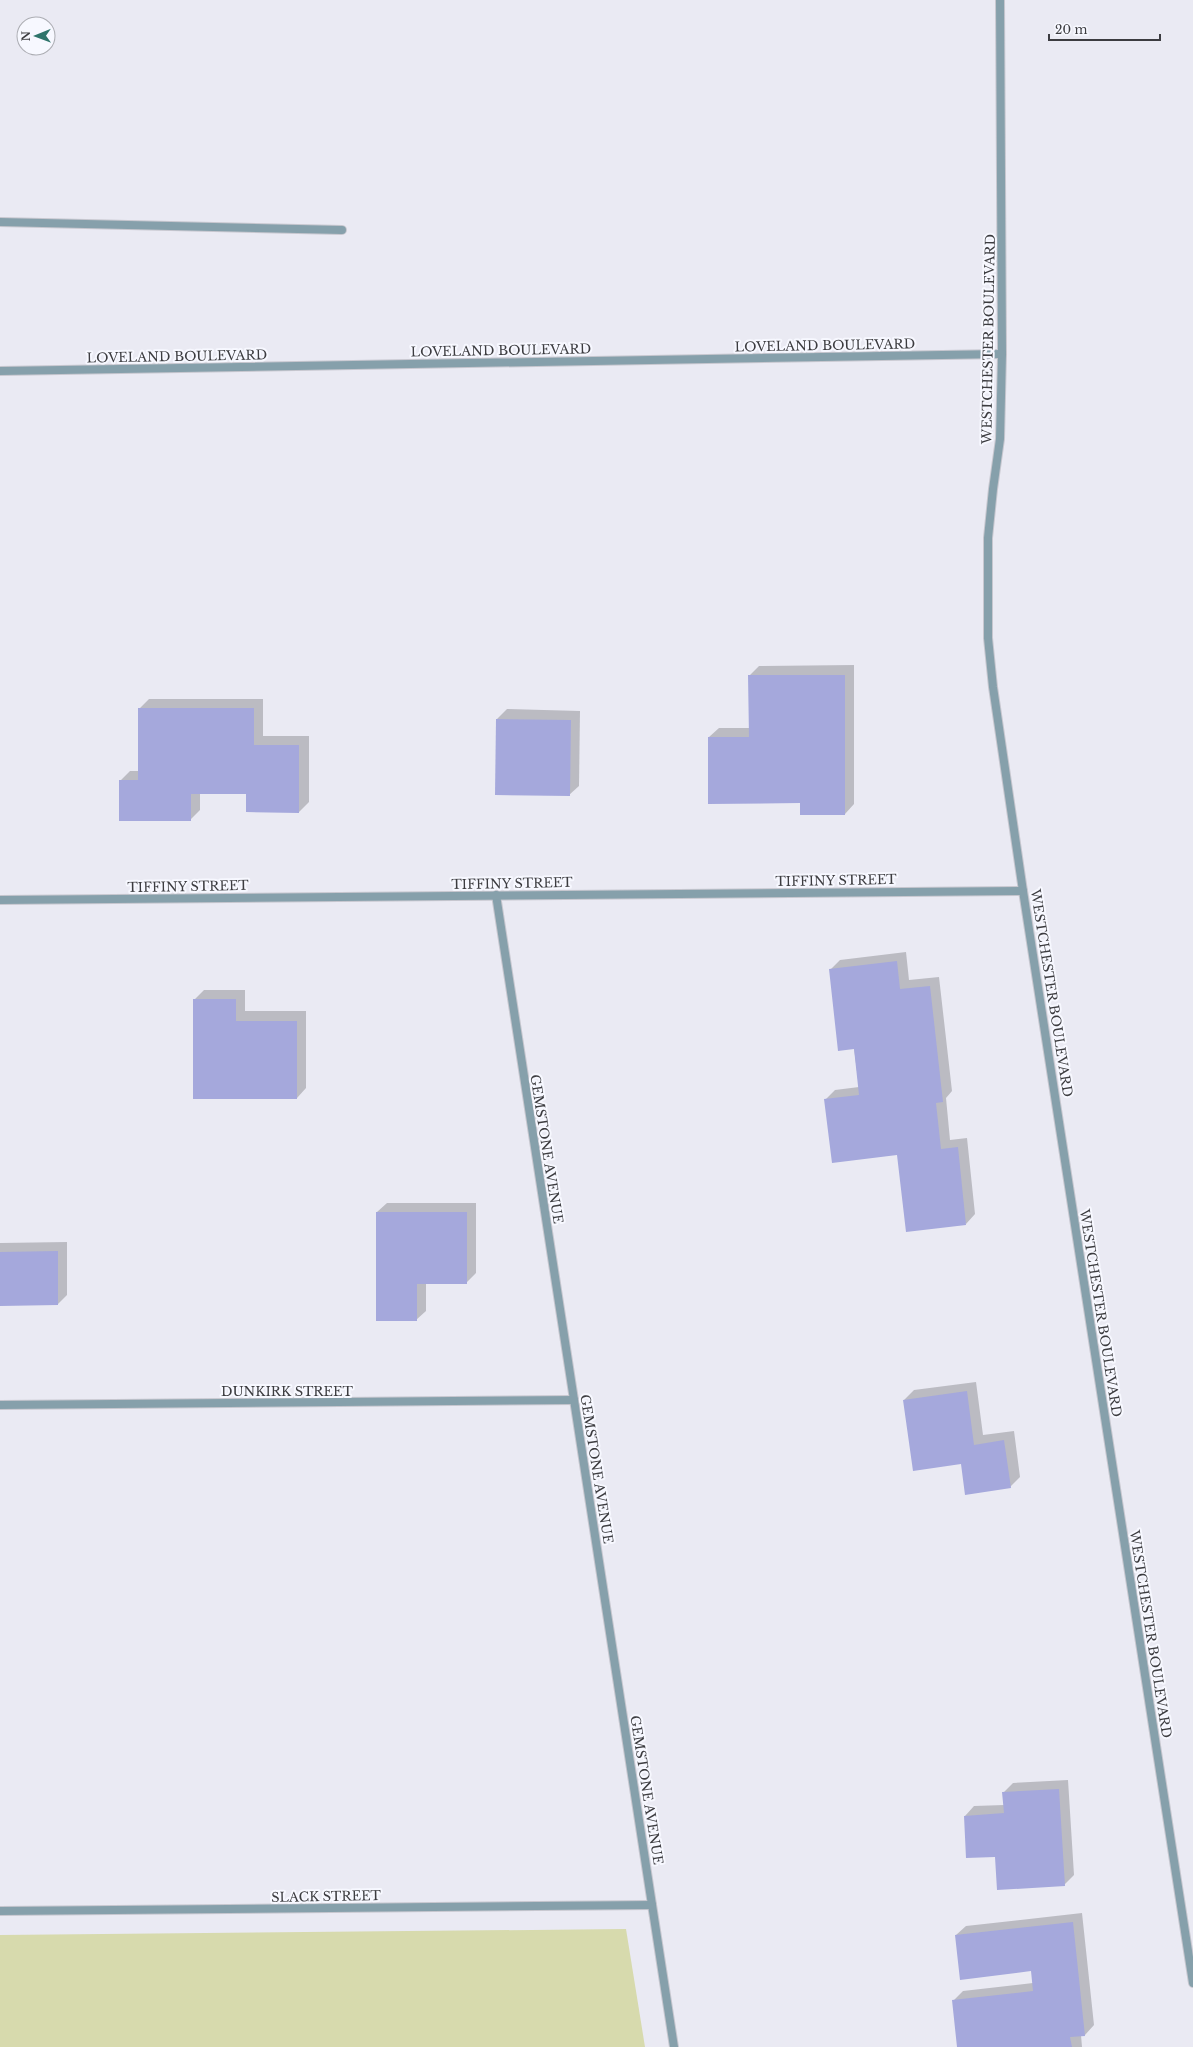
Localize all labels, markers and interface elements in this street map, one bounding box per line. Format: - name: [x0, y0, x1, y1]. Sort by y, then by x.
- north arrow: [16, 16, 56, 56]
- scale bar: [1049, 16, 1160, 42]
- text: 20 m: [1055, 22, 1087, 37]
- text: N: [19, 30, 33, 41]
- street label: WESTCHESTER BOULEVARD: [978, 234, 999, 445]
- street label: LOVELAND BOULEVARD: [735, 335, 915, 356]
- street label: LOVELAND BOULEVARD: [411, 340, 591, 361]
- street label: LOVELAND BOULEVARD: [87, 346, 267, 367]
- street label: TIFFINY STREET: [775, 871, 897, 890]
- street label: TIFFINY STREET: [451, 874, 573, 893]
- street label: TIFFINY STREET: [127, 877, 249, 896]
- street label: WESTCHESTER BOULEVARD: [1027, 887, 1076, 1098]
- street label: GEMSTONE AVENUE: [526, 1073, 567, 1225]
- street label: WESTCHESTER BOULEVARD: [1076, 1207, 1125, 1418]
- street label: DUNKIRK STREET: [221, 1383, 353, 1400]
- street label: GEMSTONE AVENUE: [576, 1393, 617, 1545]
- street label: WESTCHESTER BOULEVARD: [1126, 1528, 1175, 1739]
- street label: GEMSTONE AVENUE: [626, 1714, 667, 1866]
- street label: SLACK STREET: [271, 1887, 382, 1906]

